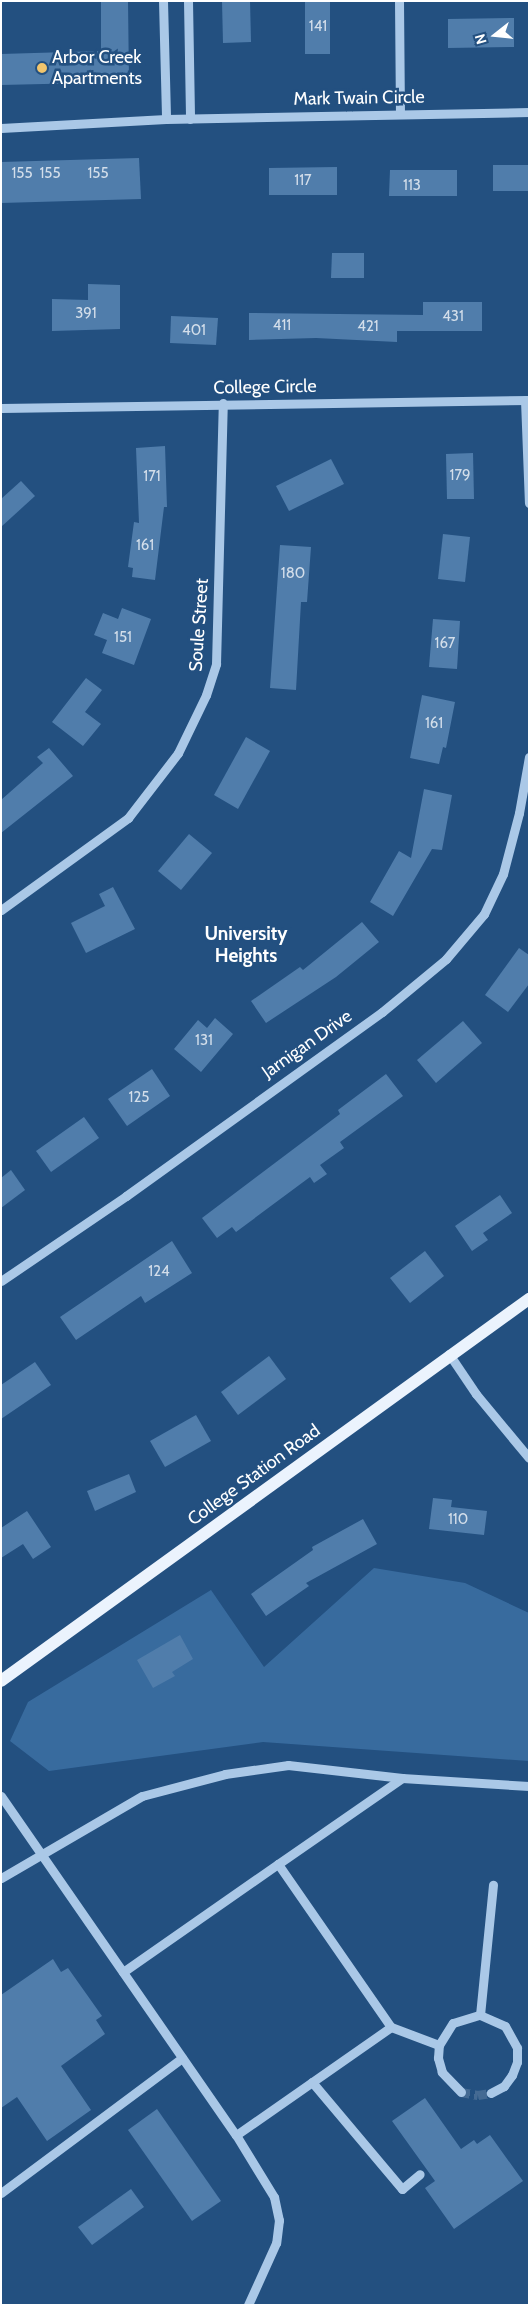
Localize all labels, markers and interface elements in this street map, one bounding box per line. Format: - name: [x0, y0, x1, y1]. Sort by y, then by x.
- north arrow: [470, 10, 520, 60]
- house number: 141: [309, 18, 327, 36]
- text: N: [471, 32, 491, 46]
- place label: Arbor Creek Apartments: [52, 47, 142, 90]
- marker: Arbor Creek Apartments: [36, 62, 48, 74]
- street label: Mark Twain Circle: [293, 86, 425, 110]
- house number: 155: [11, 165, 33, 183]
- house number: 155: [39, 165, 61, 183]
- house number: 155: [87, 165, 109, 183]
- house number: 117: [294, 172, 312, 190]
- house number: 113: [403, 177, 421, 195]
- house number: 391: [75, 305, 97, 323]
- house number: 431: [442, 308, 464, 326]
- house number: 411: [273, 317, 291, 335]
- house number: 421: [357, 318, 379, 336]
- house number: 401: [182, 322, 206, 340]
- street label: College Circle: [213, 375, 317, 399]
- house number: 179: [450, 467, 470, 485]
- house number: 171: [143, 468, 161, 486]
- house number: 161: [136, 537, 154, 555]
- house number: 180: [281, 565, 305, 583]
- street label: Soule Street: [185, 578, 213, 672]
- house number: 151: [114, 629, 132, 647]
- house number: 167: [435, 635, 455, 653]
- house number: 161: [425, 715, 443, 733]
- district label: University Heights: [204, 923, 288, 967]
- street label: Jarnigan Drive: [258, 1005, 356, 1083]
- house number: 131: [195, 1032, 213, 1050]
- house number: 125: [129, 1089, 149, 1107]
- house number: 124: [148, 1263, 170, 1281]
- street label: College Station Road: [184, 1420, 324, 1530]
- house number: 110: [448, 1511, 468, 1529]

